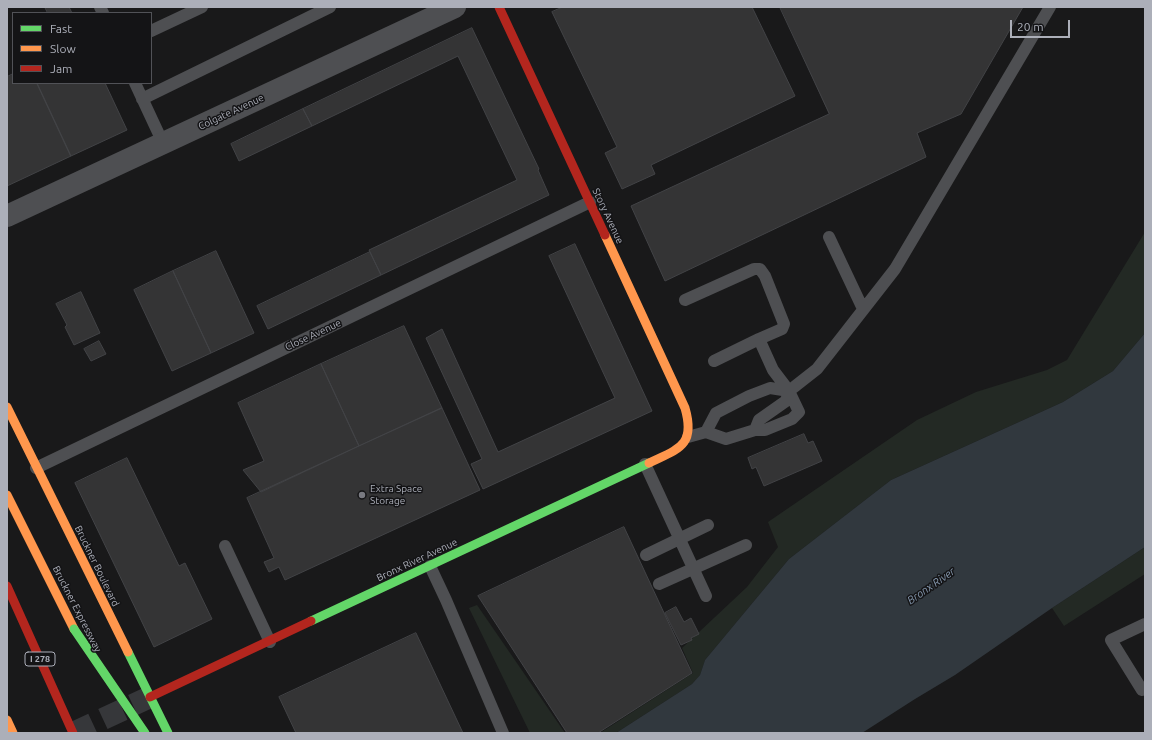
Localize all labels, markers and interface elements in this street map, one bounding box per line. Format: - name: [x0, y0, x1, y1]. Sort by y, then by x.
- legend: [12, 12, 152, 84]
- scale bar: [1012, 12, 1072, 38]
- text: 20 m: [1017, 20, 1044, 33]
- text: Fast: [50, 22, 72, 35]
- text: Slow: [50, 42, 76, 55]
- text: Jam: [50, 62, 72, 75]
- street label: Colgate Avenue: [196, 92, 266, 132]
- street label: Story Avenue: [590, 186, 626, 246]
- street label: Close Avenue: [283, 317, 343, 353]
- place label: Extra Space Storage: [370, 483, 422, 506]
- marker: Extra Space Storage: [357, 490, 367, 500]
- street label: Bruckner Boulevard: [72, 524, 122, 608]
- street label: Bronx River Avenue: [375, 536, 459, 584]
- street label: Bruckner Expressway: [50, 564, 104, 654]
- water label: Bronx River: [905, 565, 957, 607]
- road number: I 278: [25, 652, 55, 666]

